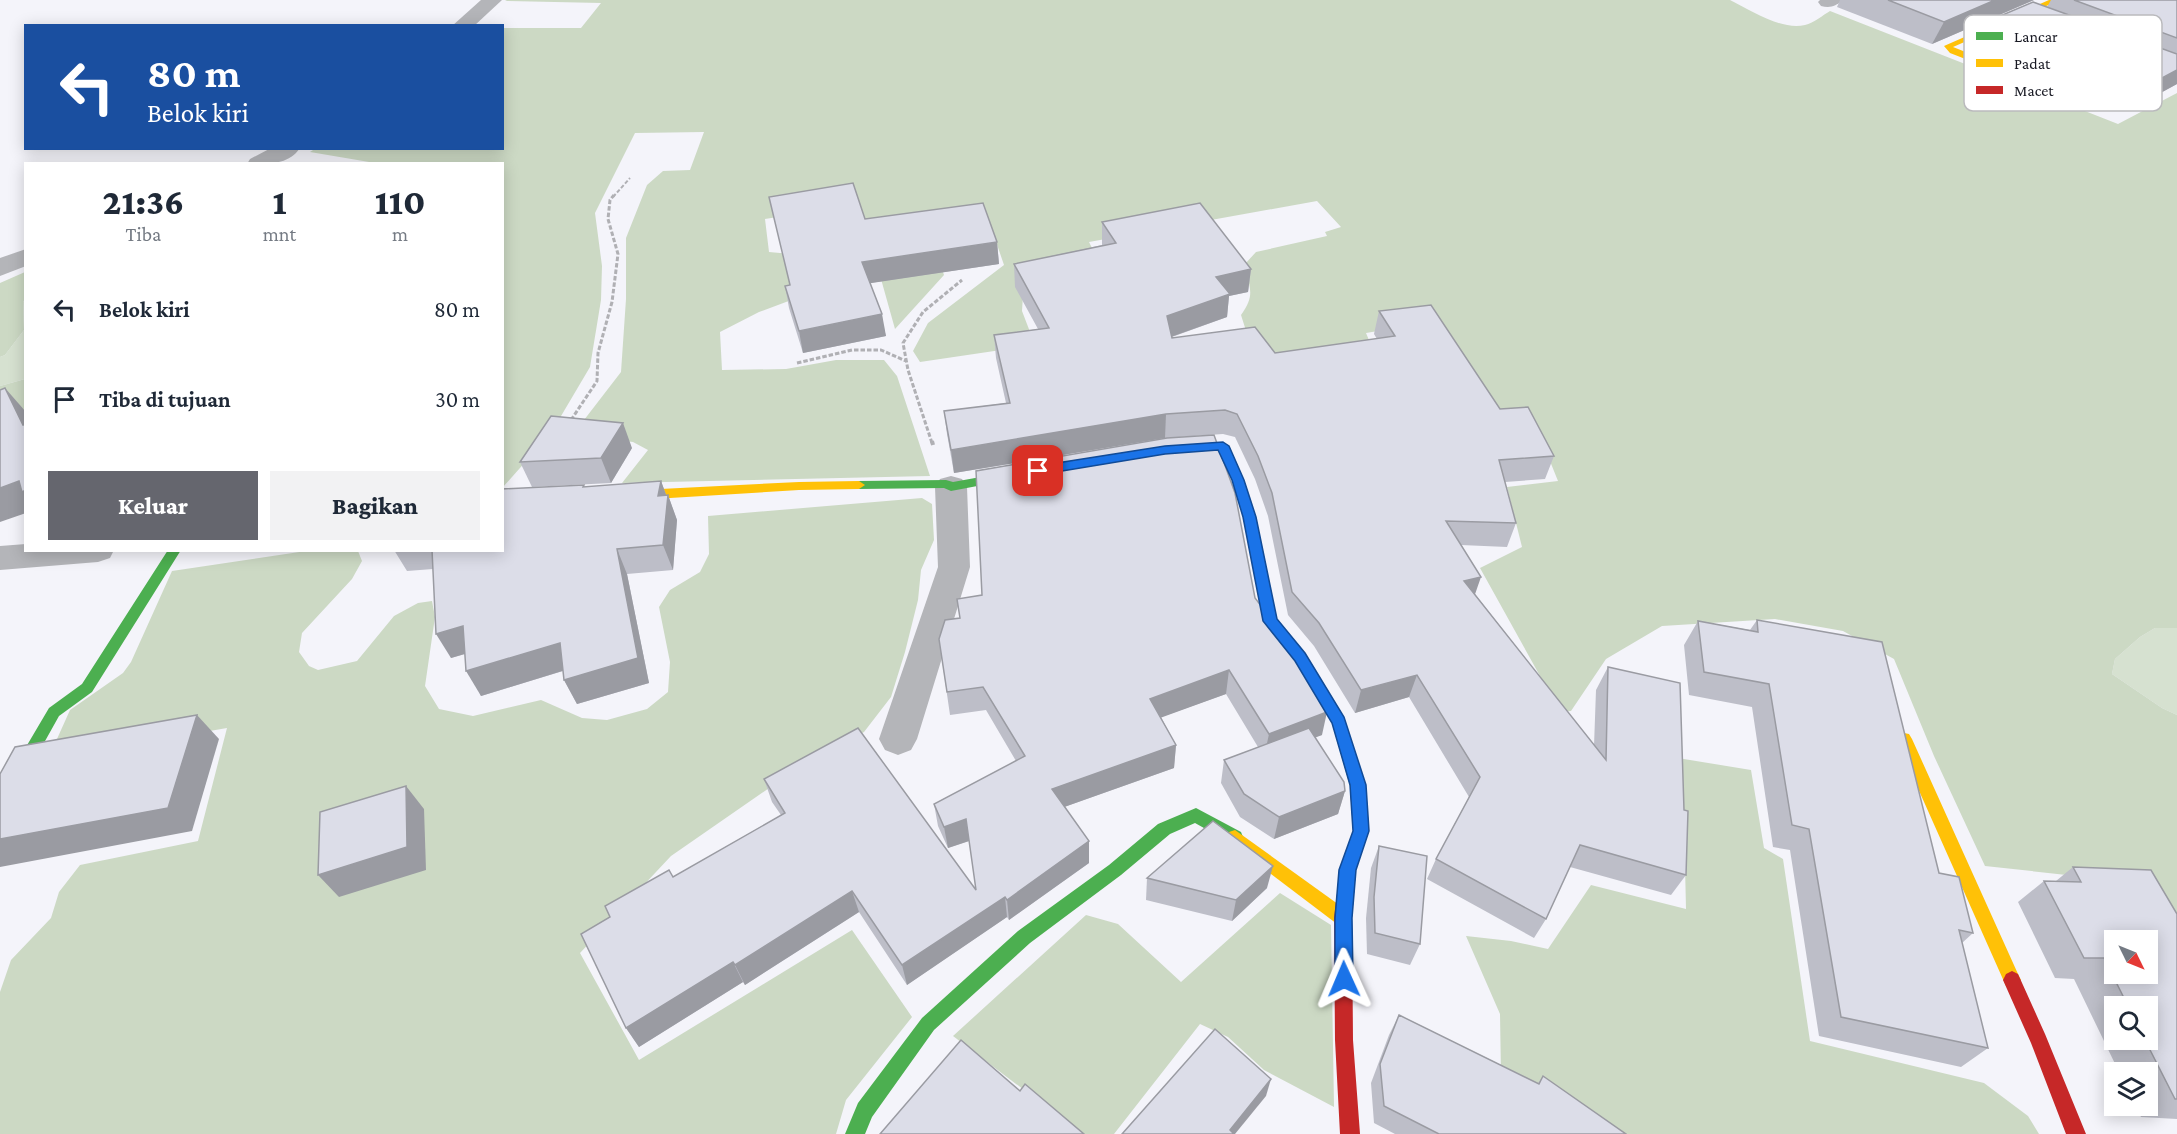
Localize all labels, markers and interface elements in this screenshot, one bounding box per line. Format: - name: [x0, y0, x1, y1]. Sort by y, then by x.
- legend: [1964, 15, 2162, 111]
- text: Lancar: [2014, 28, 2058, 45]
- icon: left: [48, 48, 126, 126]
- text: 80 m: [147, 49, 241, 96]
- text: Padat: [2014, 55, 2051, 72]
- text: Macet: [2014, 82, 2054, 99]
- text: Belok kiri: [147, 98, 249, 128]
- text: 21:36: [103, 182, 184, 222]
- text: 1: [272, 182, 287, 222]
- text: 110: [375, 182, 425, 222]
- text: Tiba: [126, 223, 161, 245]
- text: mnt: [263, 223, 296, 245]
- text: m: [392, 223, 408, 245]
- icon: left: [48, 293, 81, 326]
- text: Belok kiri: [99, 297, 190, 322]
- text: 80 m: [434, 297, 480, 322]
- icon: arrive: [48, 383, 81, 416]
- text: Tiba di tujuan: [99, 387, 231, 412]
- text: 30 m: [435, 387, 480, 412]
- pin: [1012, 445, 1063, 496]
- icon: arrive: [1021, 454, 1054, 487]
- button: Keluar: [48, 471, 258, 540]
- button: Bagikan: [270, 471, 480, 540]
- north arrow: [2104, 930, 2158, 984]
- map controls: [2104, 930, 2158, 1116]
- position arrow: [1312, 947, 1376, 1011]
- button: search: [2104, 996, 2158, 1050]
- button: layers: [2104, 1062, 2158, 1116]

